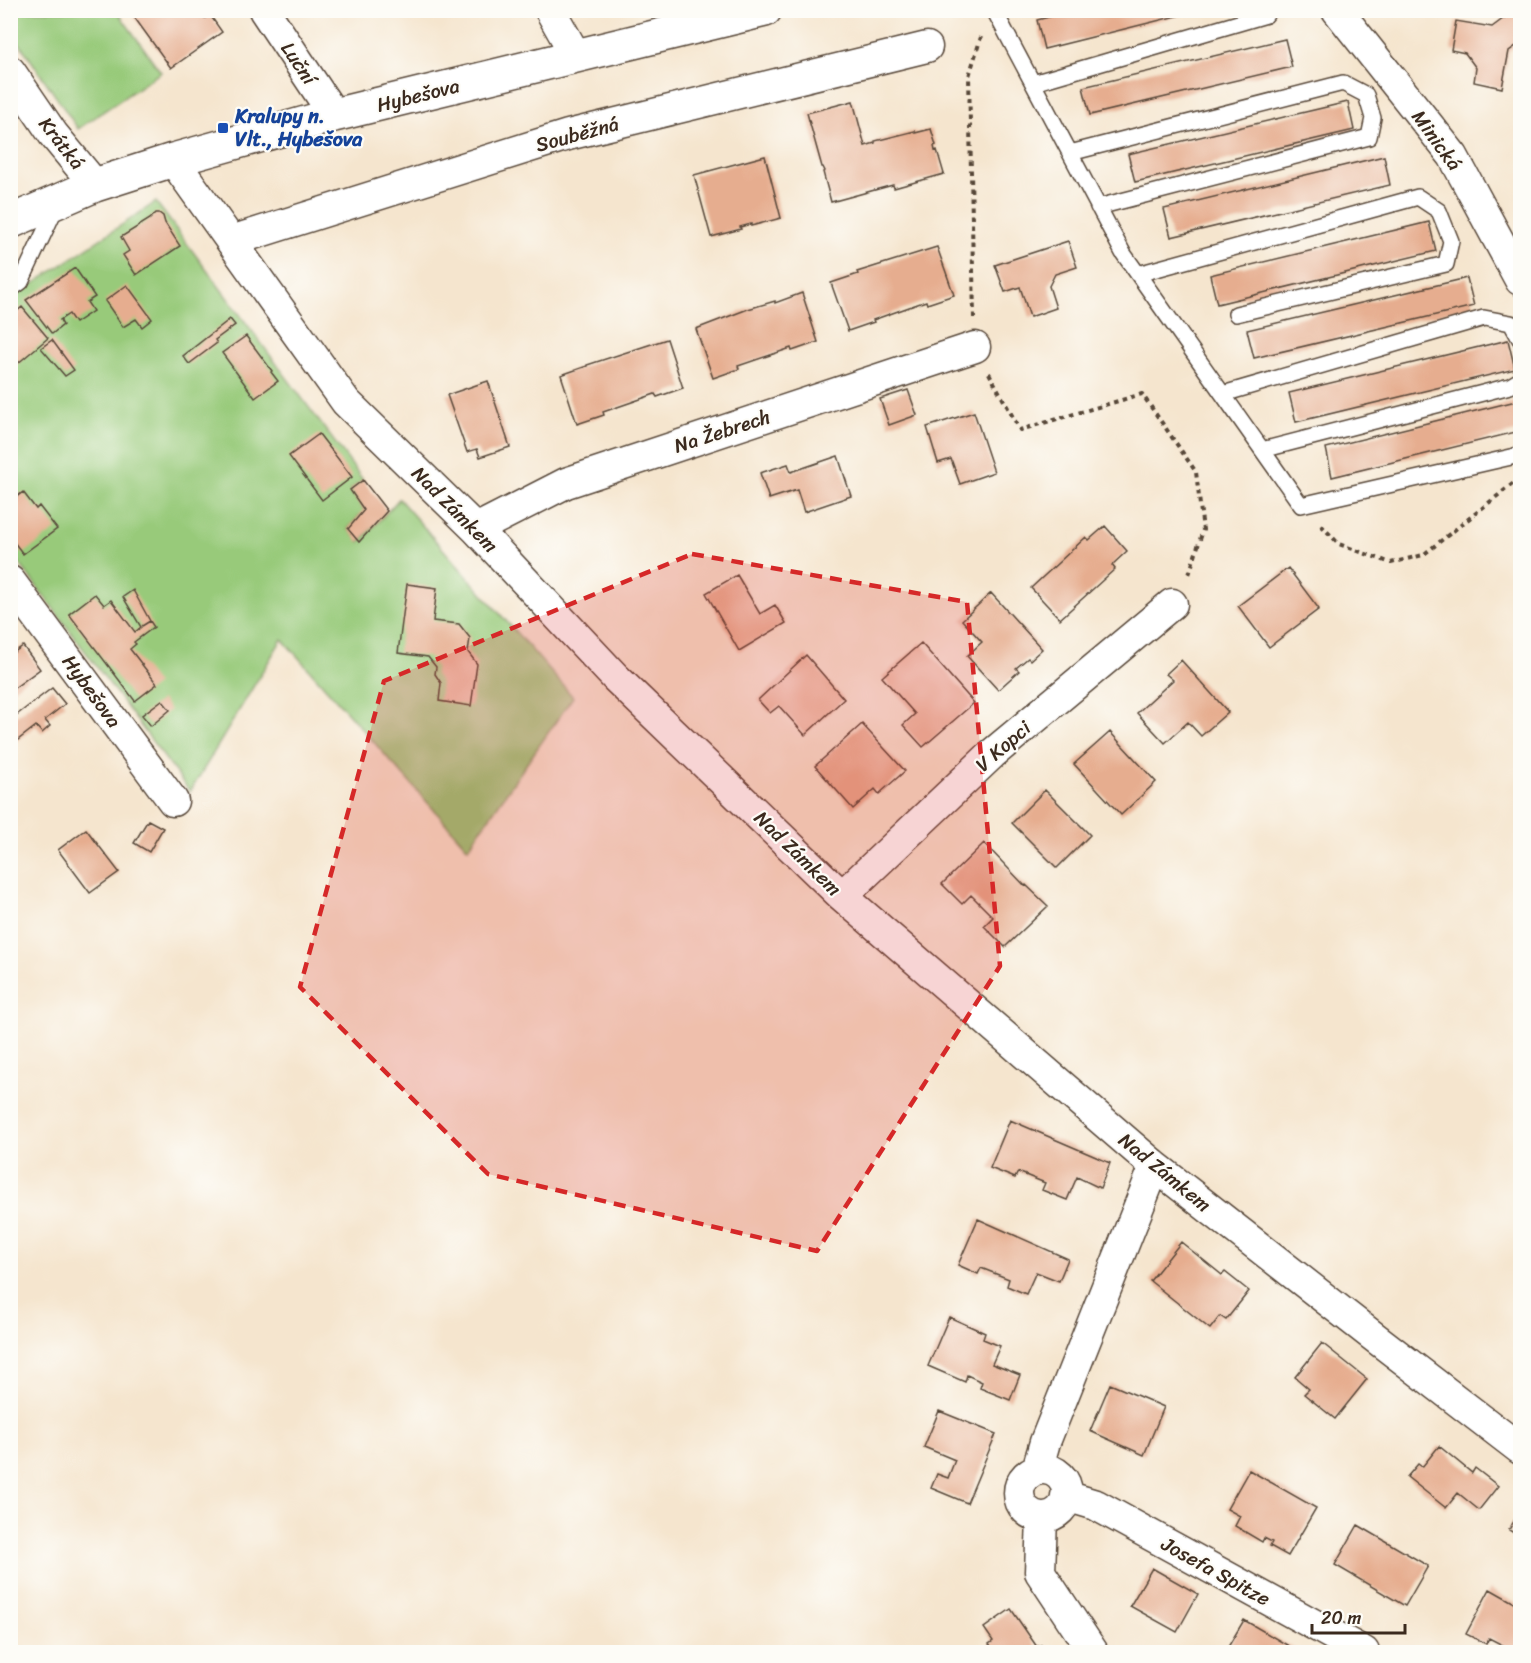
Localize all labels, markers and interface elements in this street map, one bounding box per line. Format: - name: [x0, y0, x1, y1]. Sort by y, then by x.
- street label: Luční: [271, 34, 327, 94]
- street label: Hybešova: [373, 68, 463, 123]
- place label: Kralupy n. Vlt., Hybešova: [234, 99, 363, 157]
- street label: Minická: [1402, 102, 1471, 178]
- street label: Souběžná: [532, 107, 623, 162]
- street label: Krátká: [29, 109, 94, 178]
- marker: Kralupy n. Vlt., Hybešova: [216, 121, 230, 135]
- street label: Na Žebrech: [669, 399, 775, 463]
- street label: Nad Zámkem: [403, 457, 507, 561]
- street label: Hybešova: [53, 647, 130, 736]
- street label: V Kopci: [967, 711, 1041, 781]
- street label: Nad Zámkem: [745, 802, 850, 905]
- street label: Nad Zámkem: [1110, 1124, 1219, 1221]
- street label: Josefa Spitze: [1154, 1527, 1277, 1616]
- scale bar: [1312, 1597, 1405, 1635]
- text: 20 m: [1321, 1602, 1361, 1634]

